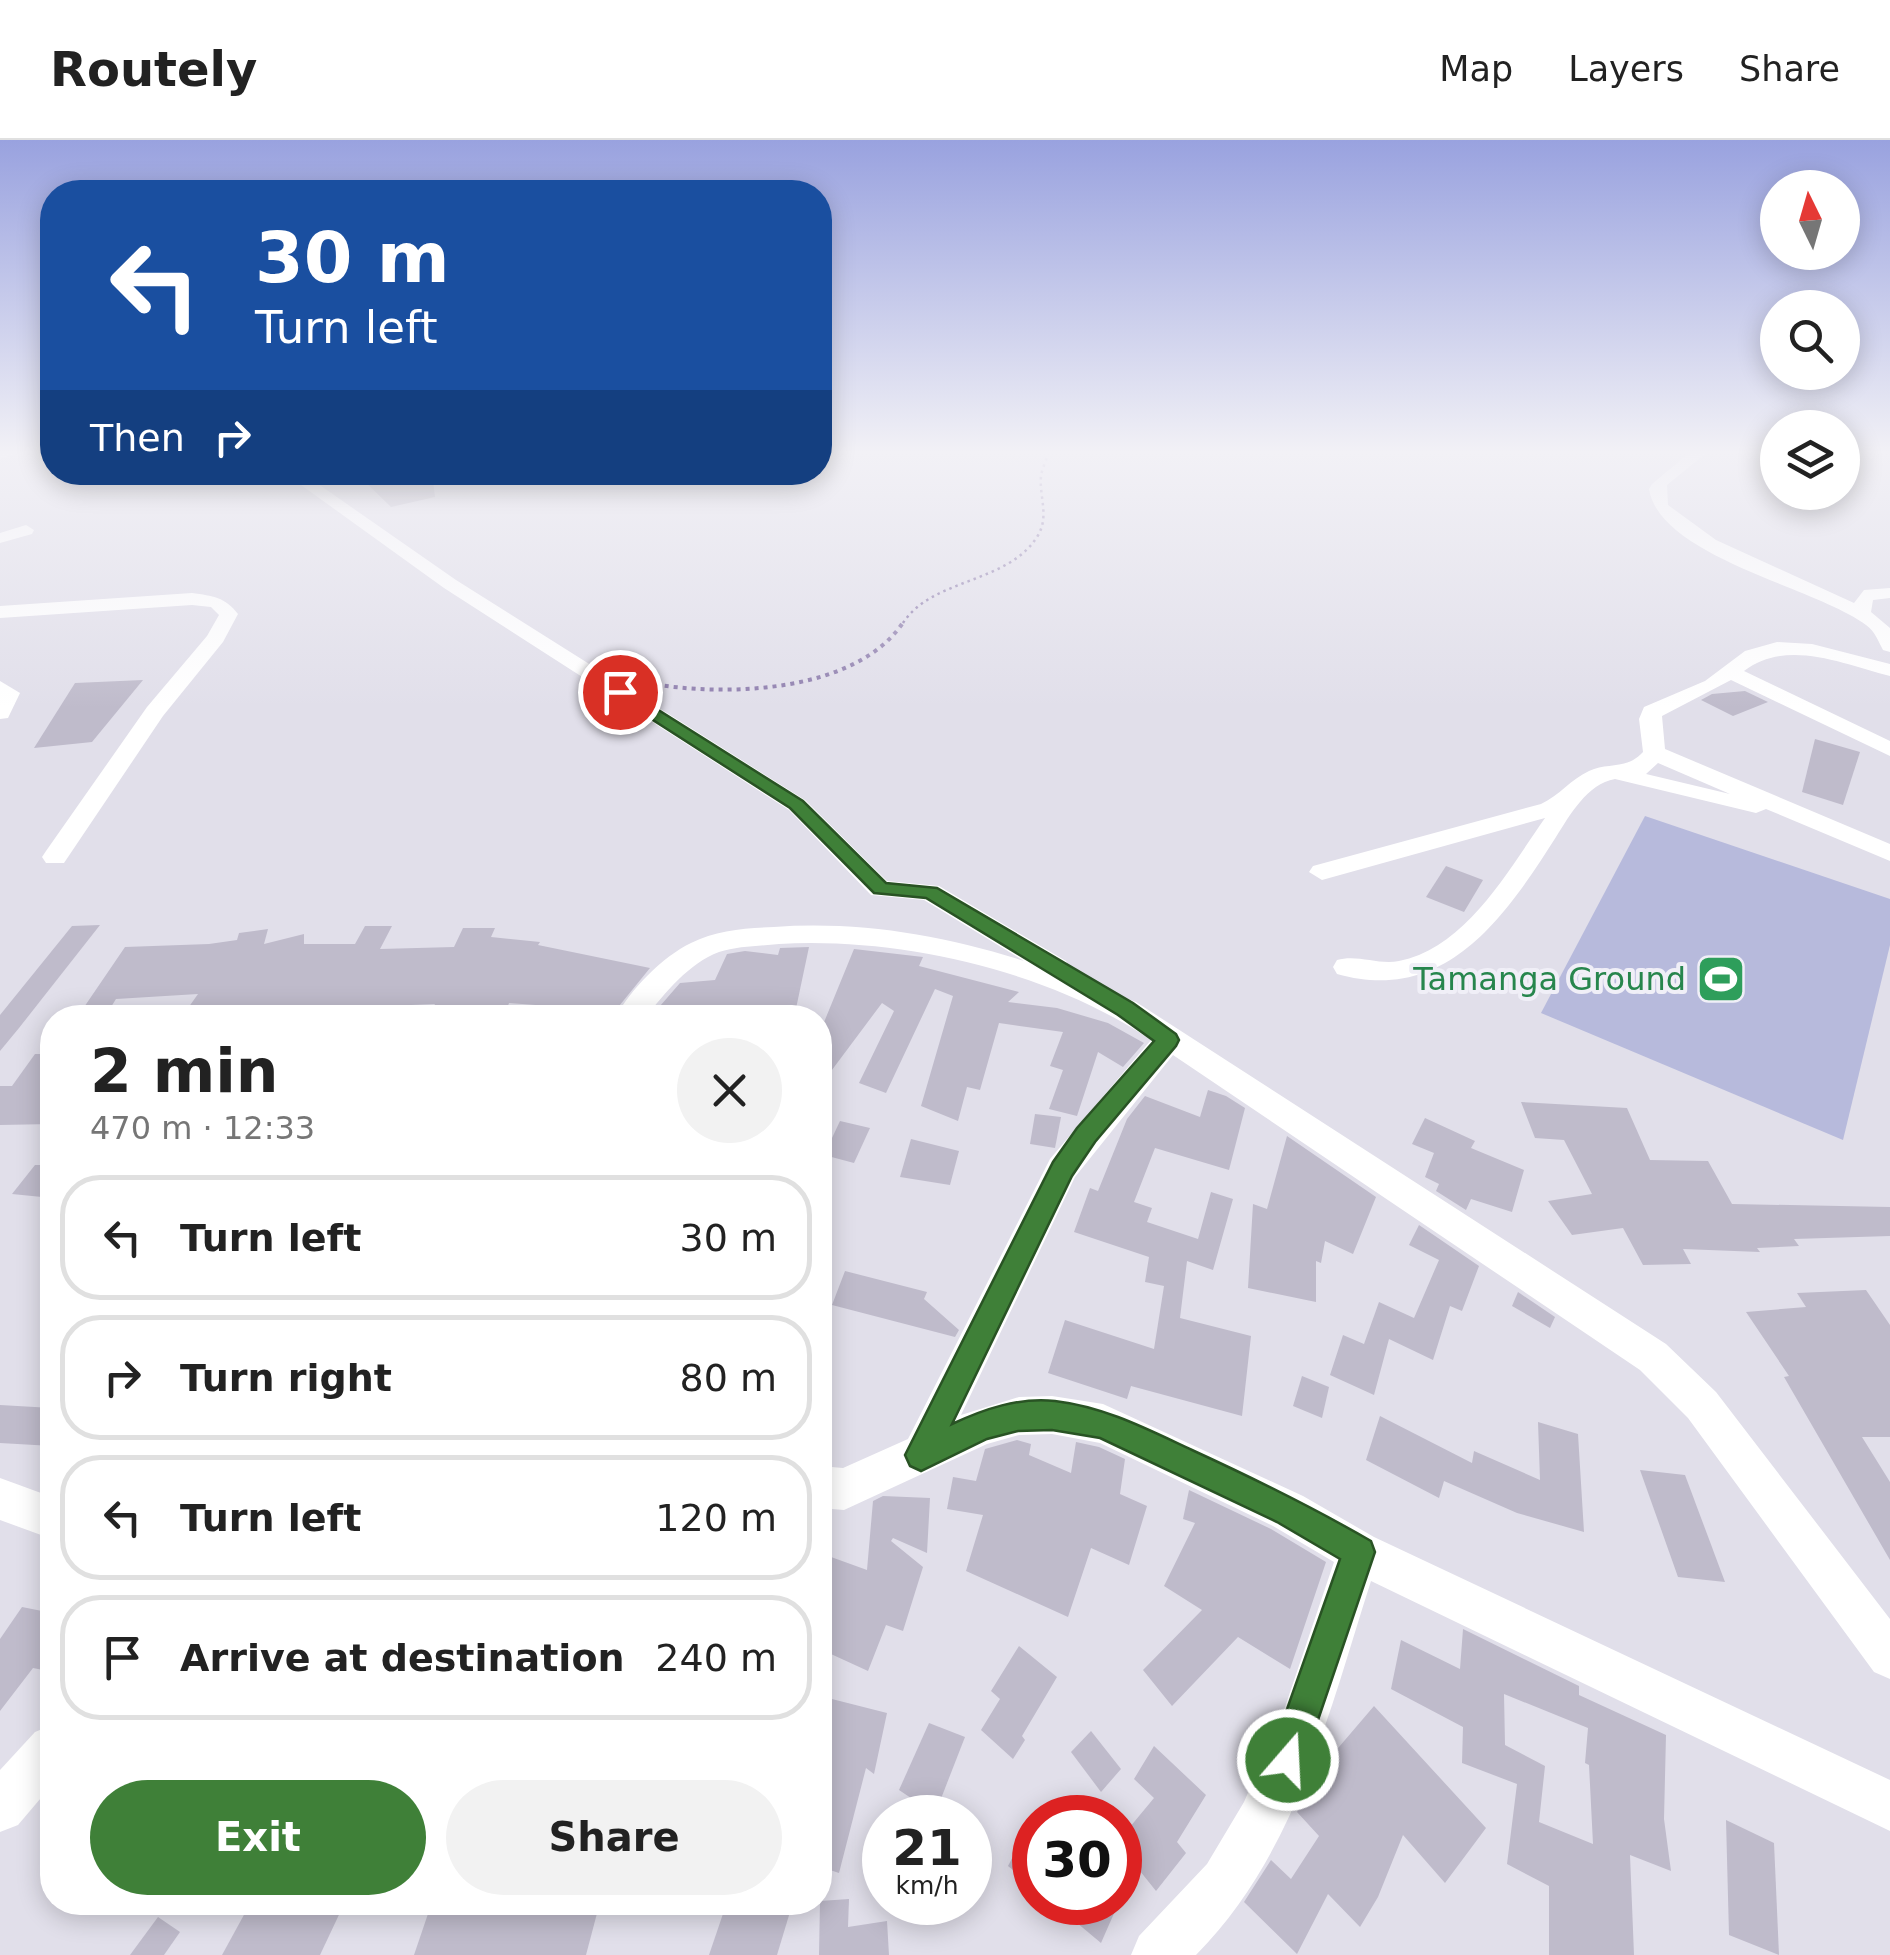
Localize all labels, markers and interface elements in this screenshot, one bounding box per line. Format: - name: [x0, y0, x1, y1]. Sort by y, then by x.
- text: Routely: [50, 41, 257, 97]
- text: Map: [1439, 49, 1513, 89]
- text: Layers: [1568, 49, 1684, 89]
- text: Share: [1739, 49, 1840, 89]
- north arrow: [1760, 170, 1860, 270]
- map controls: [1760, 170, 1860, 510]
- text: 30 m: [255, 217, 450, 299]
- icon: left: [90, 220, 220, 350]
- button: search: [1760, 290, 1860, 390]
- text: Turn left: [255, 301, 438, 354]
- icon: right: [205, 410, 260, 465]
- button: layers: [1760, 410, 1860, 510]
- text: Then: [90, 416, 185, 460]
- pin: [578, 650, 663, 735]
- icon: arrive: [593, 665, 648, 720]
- sports icon: Tamanga Ground: [1695, 953, 1747, 1005]
- place label: Tamanga Ground: [1412, 960, 1686, 998]
- text: 2 min: [90, 1036, 278, 1106]
- button: close: [677, 1038, 782, 1143]
- text: 470 m · 12:33: [90, 1109, 315, 1147]
- icon: left: [95, 1210, 150, 1265]
- text: Turn left: [180, 1216, 361, 1260]
- text: 30 m: [680, 1216, 777, 1260]
- icon: right: [95, 1350, 150, 1405]
- text: Turn right: [180, 1356, 392, 1400]
- text: 80 m: [680, 1356, 777, 1400]
- icon: left: [95, 1490, 150, 1545]
- text: Turn left: [180, 1496, 361, 1540]
- text: 120 m: [655, 1496, 777, 1540]
- icon: arrive: [95, 1630, 150, 1685]
- text: Arrive at destination: [180, 1636, 625, 1680]
- text: 240 m: [655, 1636, 777, 1680]
- position arrow: [1236, 1708, 1340, 1812]
- button: Exit: [90, 1780, 426, 1895]
- button: Share: [446, 1780, 782, 1895]
- speed limit sign: 30: [1012, 1795, 1142, 1925]
- text: 21: [892, 1819, 962, 1877]
- text: km/h: [895, 1871, 959, 1900]

